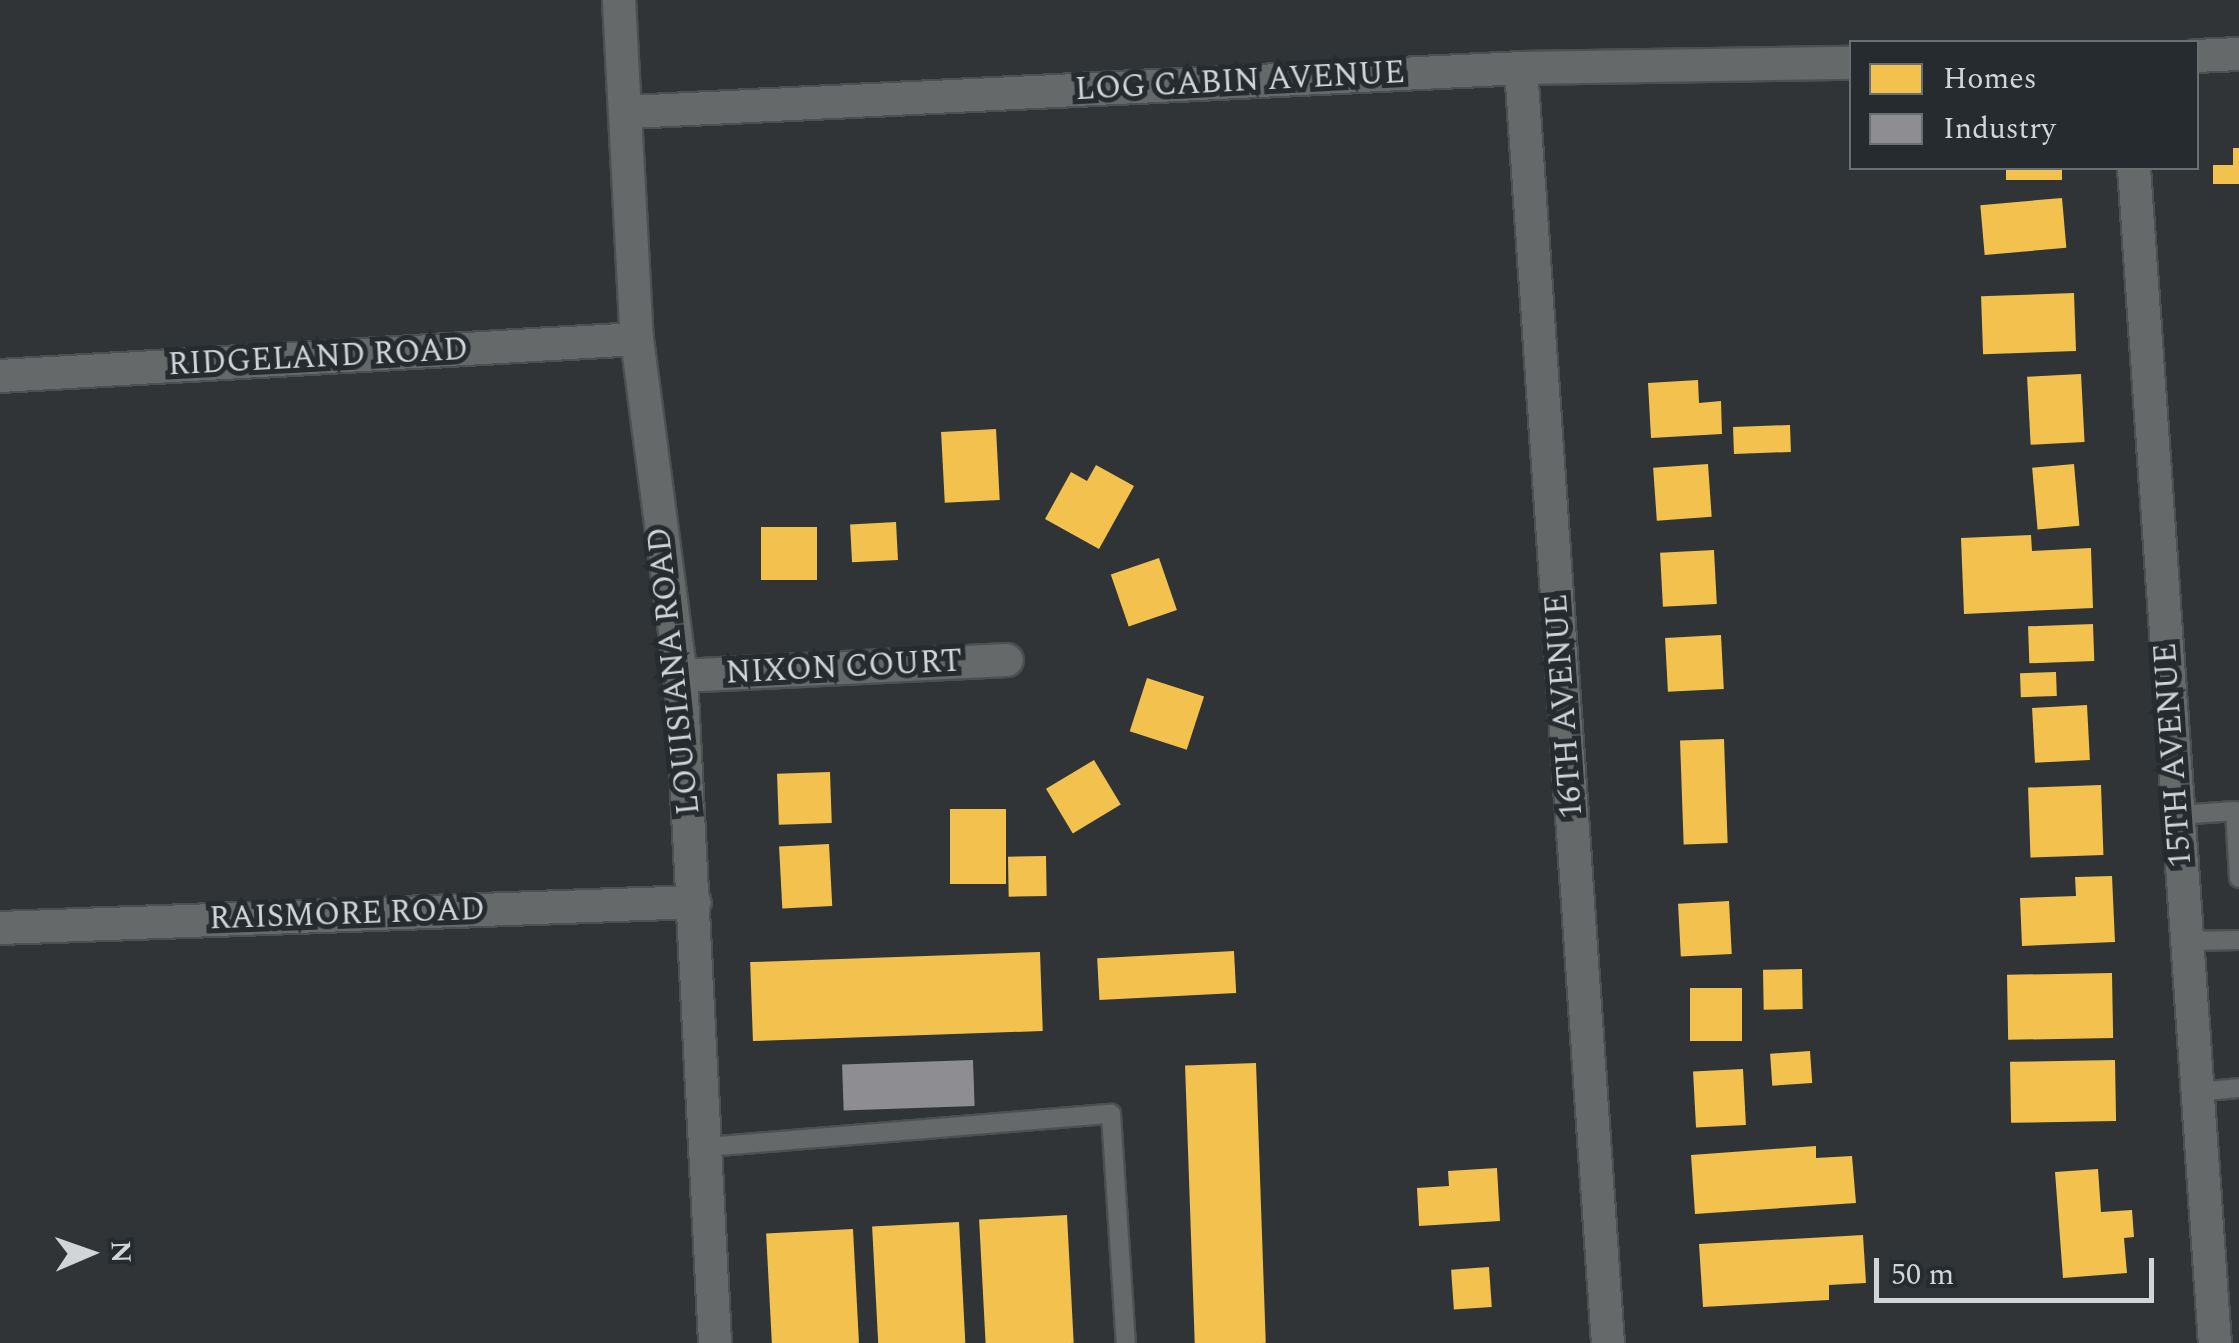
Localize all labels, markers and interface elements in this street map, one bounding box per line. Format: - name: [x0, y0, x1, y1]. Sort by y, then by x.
- legend: [1849, 40, 2199, 170]
- street label: LOG CABIN AVENUE: [1074, 54, 1406, 110]
- text: Homes: [1943, 56, 2037, 102]
- text: Industry: [1943, 106, 2056, 152]
- street label: RIDGELAND ROAD: [167, 331, 469, 385]
- street label: LOUISIANA ROAD: [641, 525, 709, 817]
- street label: 16TH AVENUE: [1538, 592, 1592, 820]
- street label: 15TH AVENUE: [2147, 641, 2201, 869]
- street label: NIXON COURT: [725, 643, 963, 693]
- street label: RAISMORE ROAD: [209, 891, 485, 939]
- north arrow: [40, 1203, 140, 1303]
- scale bar: [1879, 1238, 2159, 1300]
- text: N: [99, 1240, 142, 1264]
- text: 50 m: [1891, 1252, 1954, 1298]

